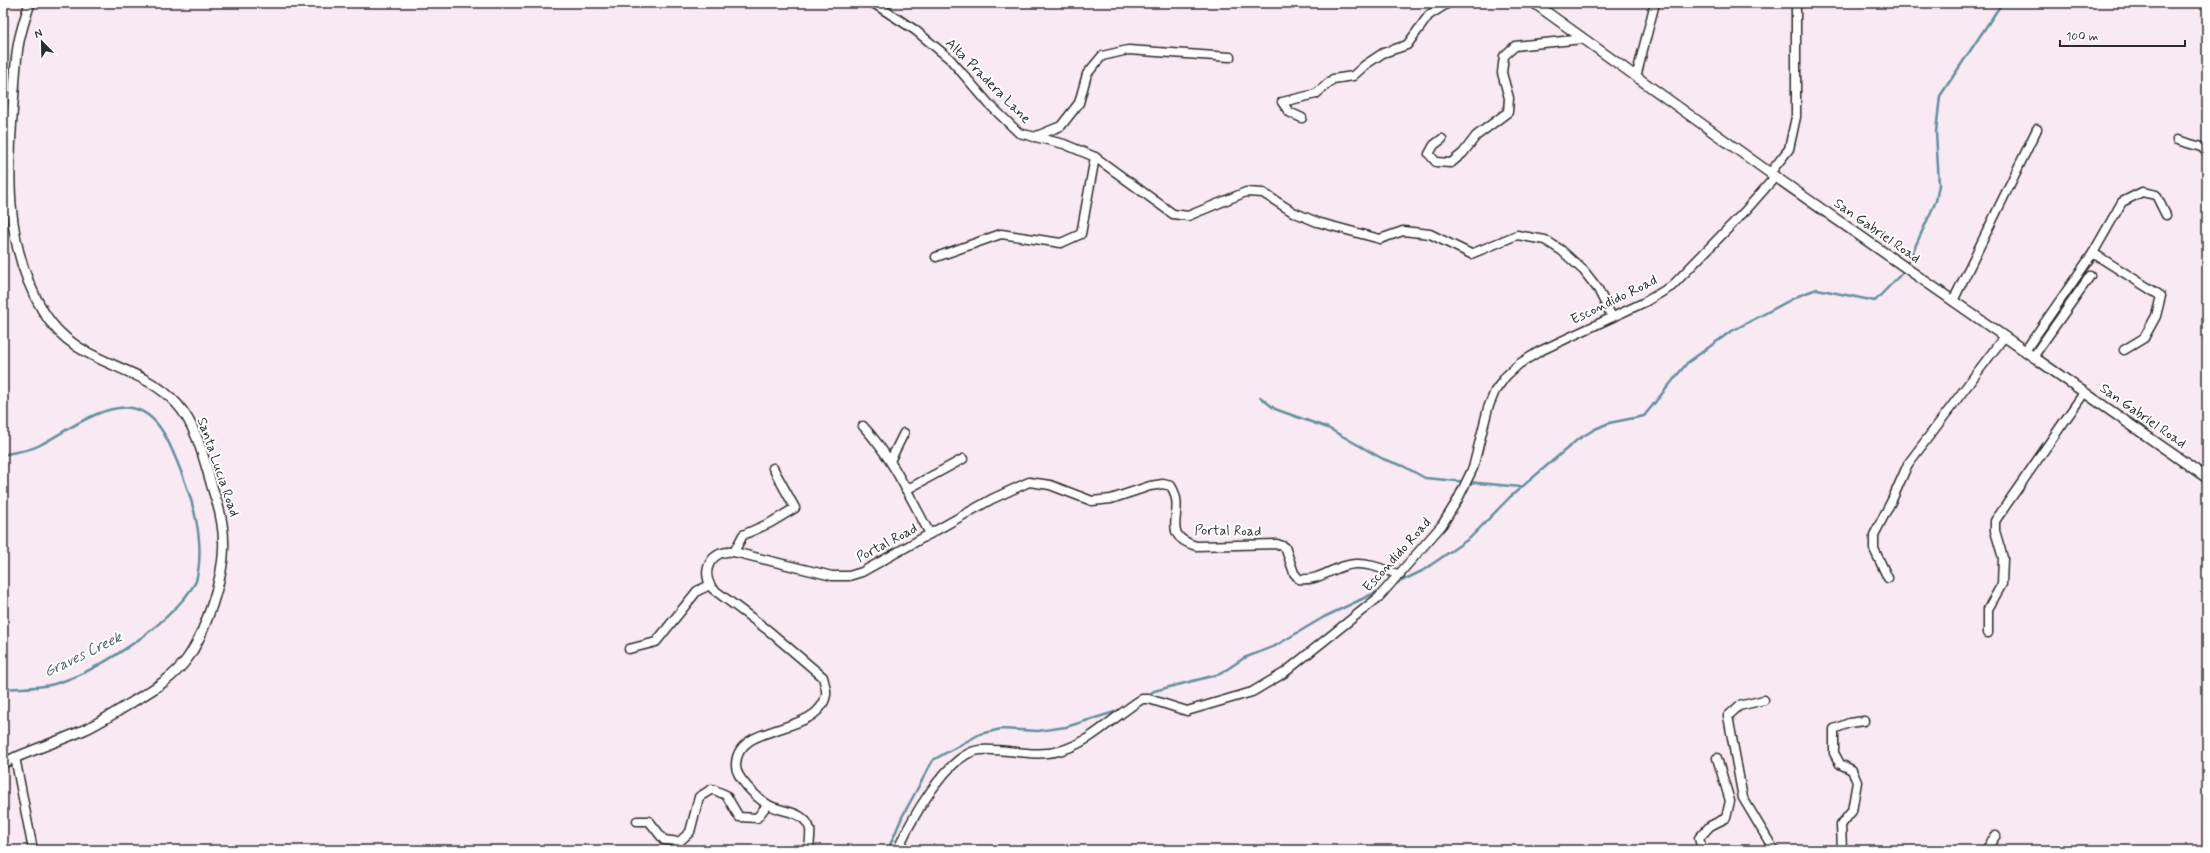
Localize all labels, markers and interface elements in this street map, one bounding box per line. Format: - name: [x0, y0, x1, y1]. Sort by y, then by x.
- north arrow: [22, 22, 62, 62]
- scale bar: [2060, 22, 2185, 48]
- text: N: [32, 26, 45, 42]
- text: 100 m: [2066, 29, 2098, 45]
- street label: Alta Pradera Lane: [941, 34, 1035, 128]
- street label: San Gabriel Road: [1830, 194, 1924, 268]
- street label: Escondido Road: [1568, 271, 1660, 329]
- street label: San Gabriel Road: [2096, 379, 2190, 453]
- street label: Santa Lucia Road: [193, 415, 243, 519]
- street label: Escondido Road: [1359, 514, 1435, 596]
- street label: Portal Road: [853, 519, 921, 567]
- street label: Portal Road: [1195, 521, 1261, 541]
- water label: Graves Creek: [41, 627, 126, 682]

